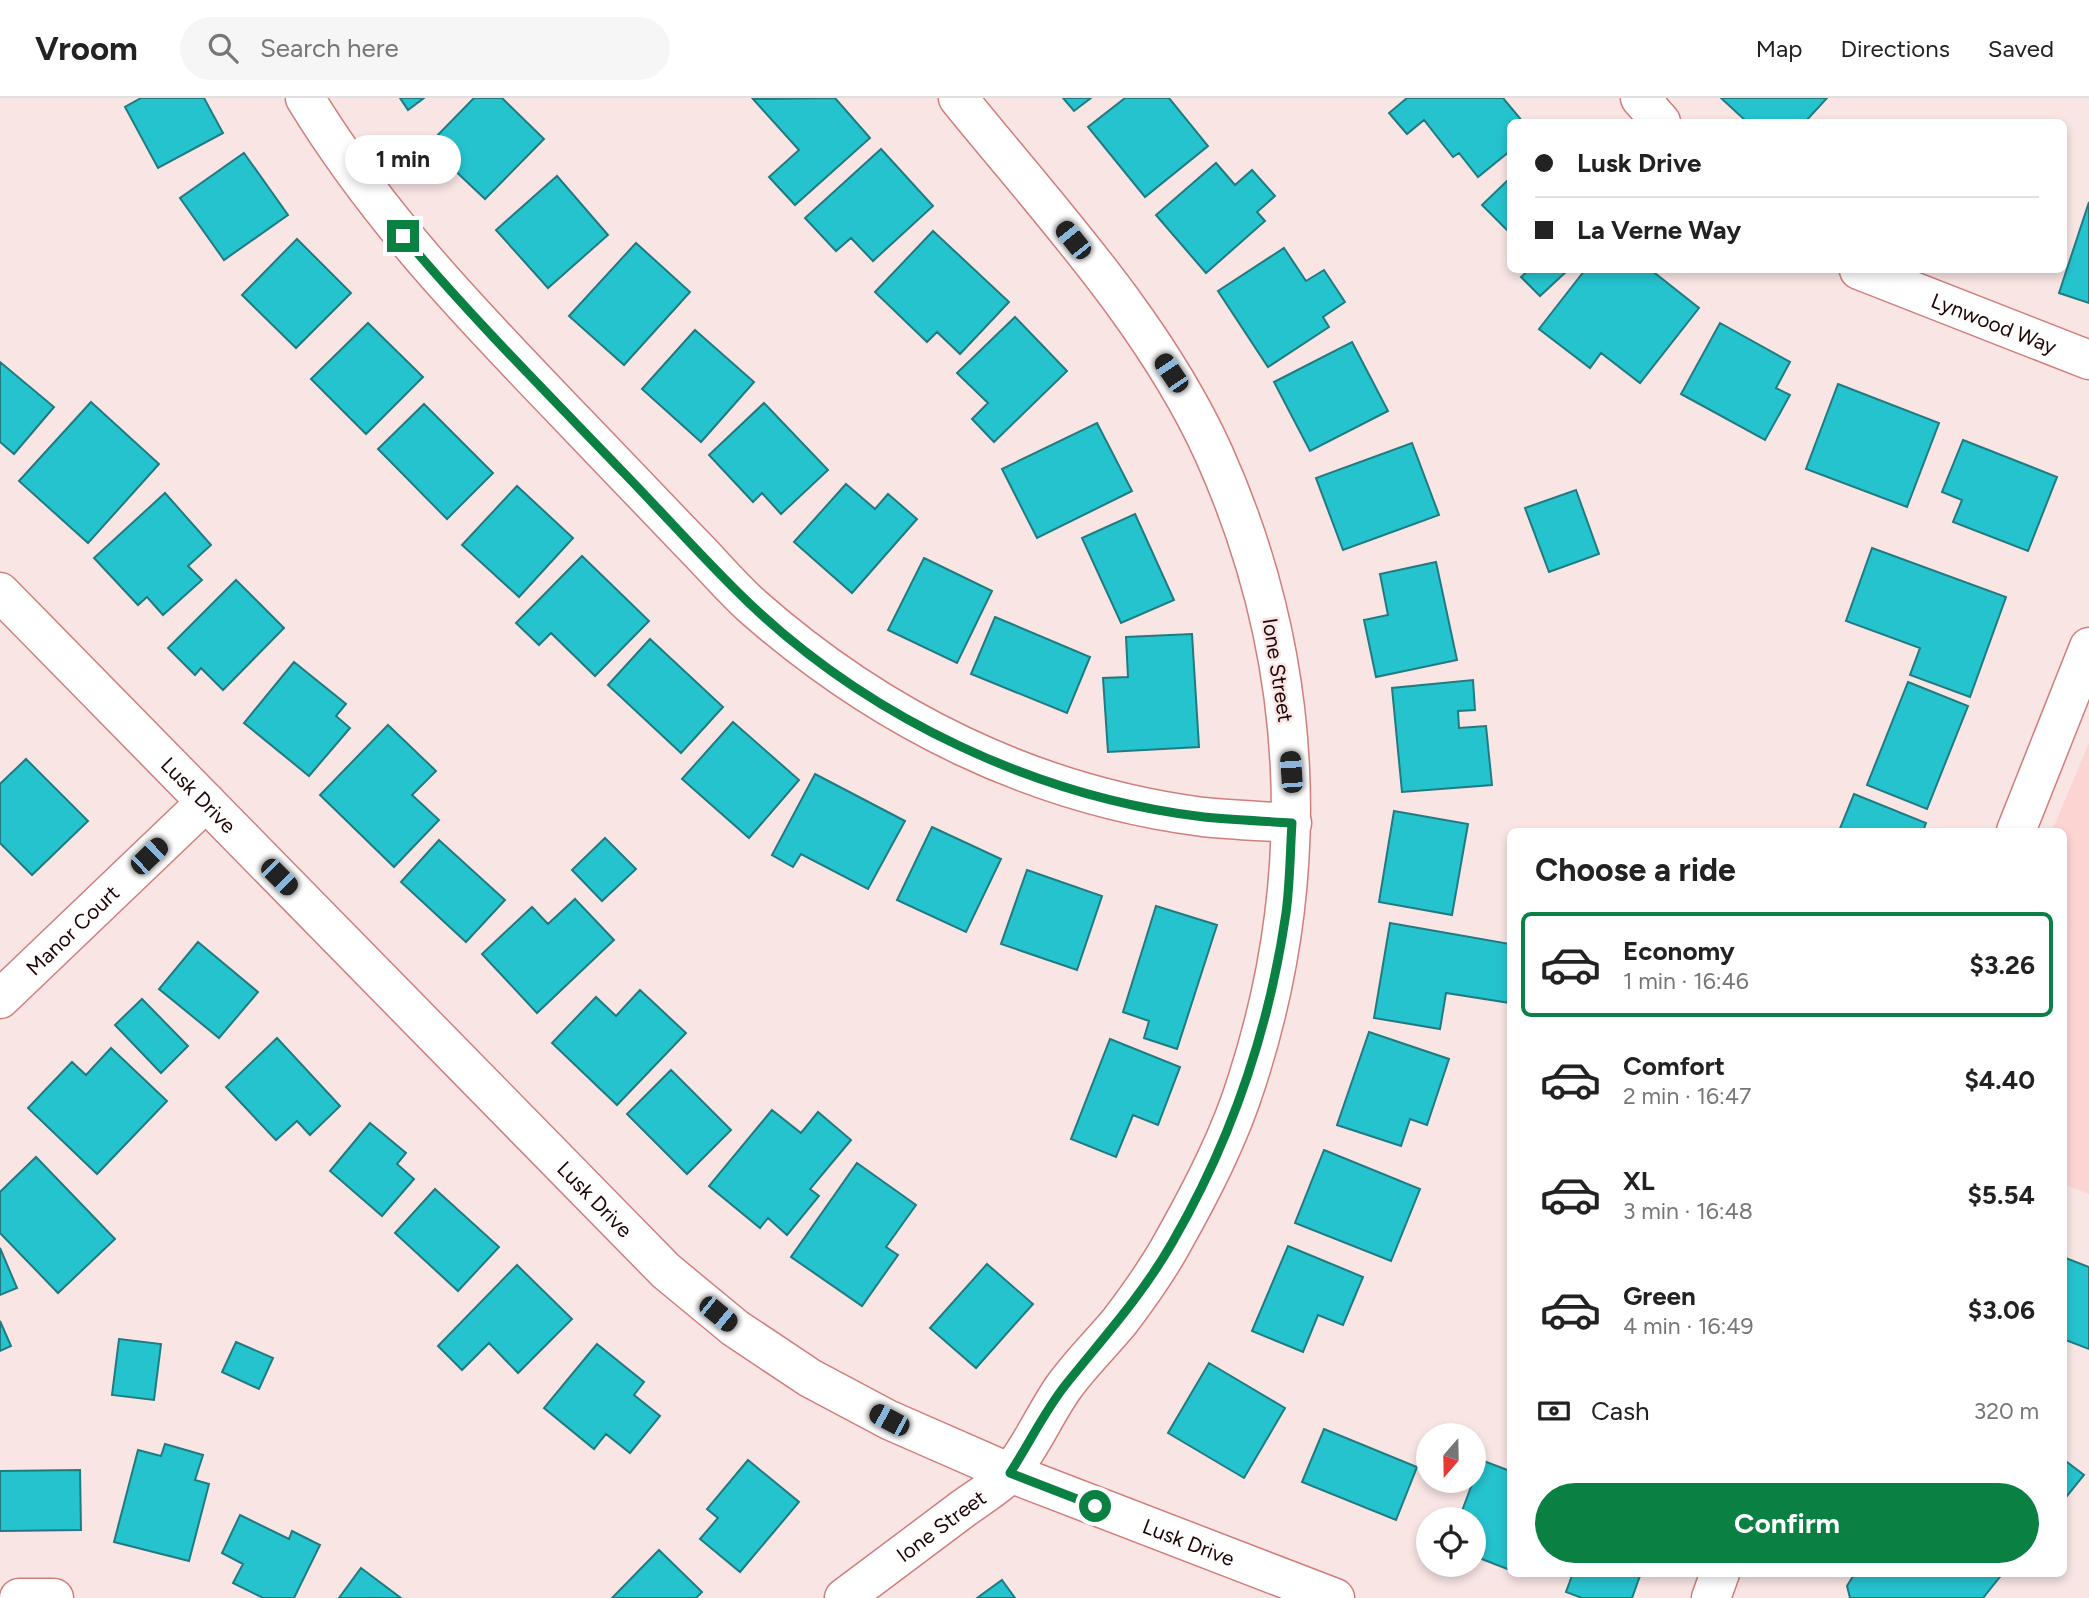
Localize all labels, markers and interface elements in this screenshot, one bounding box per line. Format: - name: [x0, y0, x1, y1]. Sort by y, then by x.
- search box: [180, 17, 670, 80]
- text: Vroom: [35, 29, 138, 68]
- icon: search: [204, 29, 242, 67]
- text: Search here: [260, 32, 399, 64]
- text: Map: [1756, 34, 1802, 63]
- text: Directions: [1840, 34, 1950, 63]
- text: Saved: [1988, 34, 2054, 63]
- callout: 1 min: [345, 135, 461, 184]
- text: 1 min: [376, 145, 430, 173]
- text: Lusk Drive: [1577, 147, 1701, 179]
- text: La Verne Way: [1577, 214, 1741, 246]
- car: [1052, 217, 1095, 263]
- route end: [387, 220, 419, 252]
- street label: Lynwood Way: [1928, 287, 2060, 359]
- car: [1151, 350, 1192, 396]
- street label: Ione Street: [1257, 616, 1299, 724]
- car: [1280, 750, 1303, 794]
- street label: Lusk Drive: [156, 752, 242, 838]
- car: [127, 834, 172, 878]
- text: Choose a ride: [1535, 851, 1736, 889]
- car: [257, 855, 302, 899]
- street label: Manor Court: [21, 880, 124, 980]
- icon: car: [1539, 933, 1602, 996]
- text: Economy: [1623, 935, 1735, 967]
- text: $3.26: [1970, 949, 2035, 981]
- text: 1 min · 16:46: [1623, 967, 1749, 995]
- icon: car: [1539, 1048, 1602, 1111]
- text: Comfort: [1623, 1050, 1725, 1082]
- text: $4.40: [1964, 1064, 2035, 1096]
- text: 2 min · 16:47: [1623, 1082, 1751, 1110]
- street label: Lusk Drive: [553, 1156, 638, 1242]
- icon: car: [1539, 1163, 1602, 1226]
- text: XL: [1623, 1165, 1655, 1197]
- text: $5.54: [1967, 1179, 2035, 1211]
- text: 3 min · 16:48: [1623, 1197, 1753, 1225]
- icon: car: [1539, 1278, 1602, 1341]
- text: Green: [1623, 1280, 1696, 1312]
- car: [696, 1293, 741, 1335]
- text: $3.06: [1968, 1294, 2035, 1326]
- text: 4 min · 16:49: [1623, 1312, 1754, 1340]
- icon: cash: [1535, 1392, 1573, 1430]
- text: Cash: [1591, 1395, 1650, 1427]
- text: 320 m: [1974, 1397, 2039, 1425]
- car: [866, 1401, 913, 1439]
- north arrow: [1416, 1423, 1486, 1493]
- map controls: [1416, 1423, 1486, 1577]
- button: Confirm: [1535, 1483, 2039, 1563]
- street label: Ione Street: [891, 1484, 990, 1567]
- route start: [1079, 1490, 1111, 1522]
- button: locate: [1416, 1507, 1486, 1577]
- street label: Lusk Drive: [1139, 1513, 1238, 1571]

